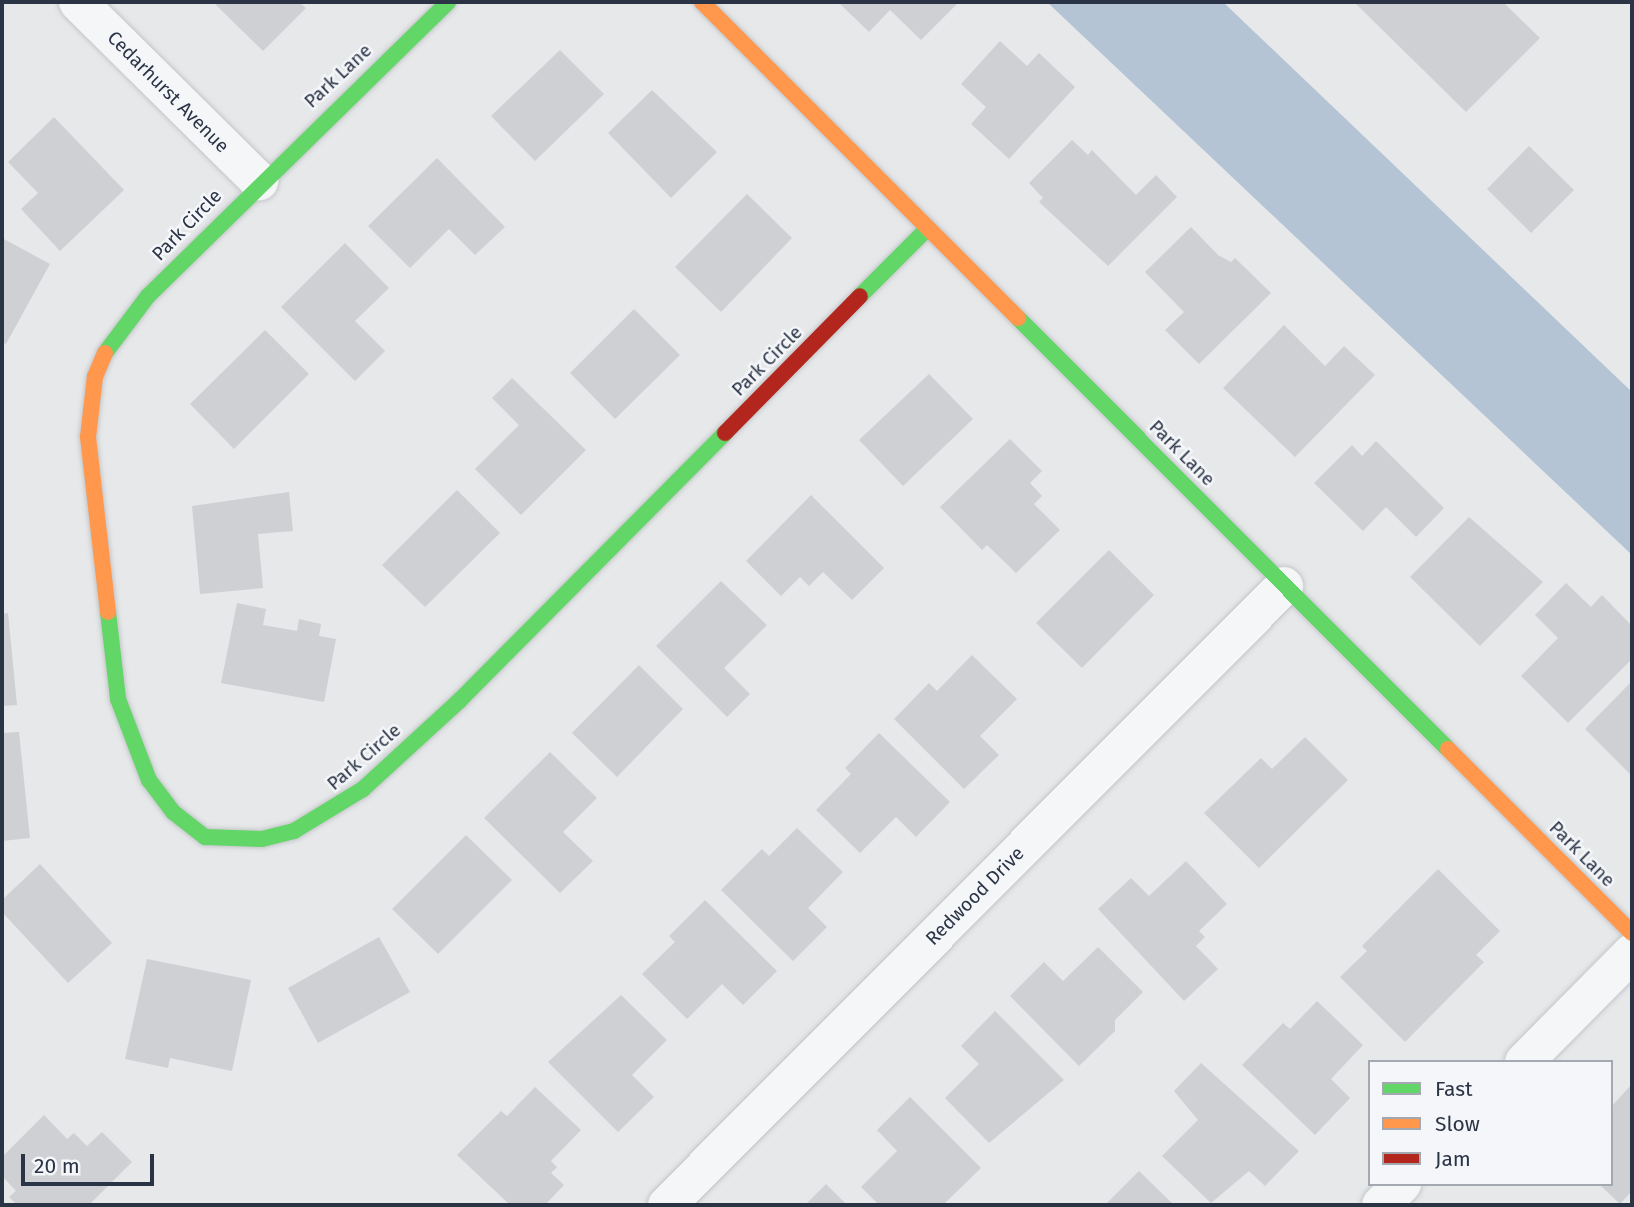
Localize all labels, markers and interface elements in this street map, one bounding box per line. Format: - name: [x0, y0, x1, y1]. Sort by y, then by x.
- street label: Cedarhurst Avenue: [102, 26, 234, 158]
- street label: Park Lane: [300, 39, 376, 113]
- street label: Park Circle: [148, 185, 226, 265]
- street label: Park Circle: [727, 321, 807, 401]
- street label: Park Lane: [1144, 415, 1220, 491]
- street label: Park Circle: [323, 719, 405, 795]
- street label: Park Lane: [1544, 816, 1620, 892]
- street label: Redwood Drive: [921, 842, 1029, 950]
- legend: [1368, 1060, 1613, 1186]
- text: Fast: [1435, 1076, 1473, 1102]
- text: Slow: [1435, 1111, 1480, 1137]
- scale bar: [24, 1140, 158, 1184]
- text: Jam: [1435, 1146, 1471, 1172]
- text: 20 m: [34, 1153, 80, 1179]

